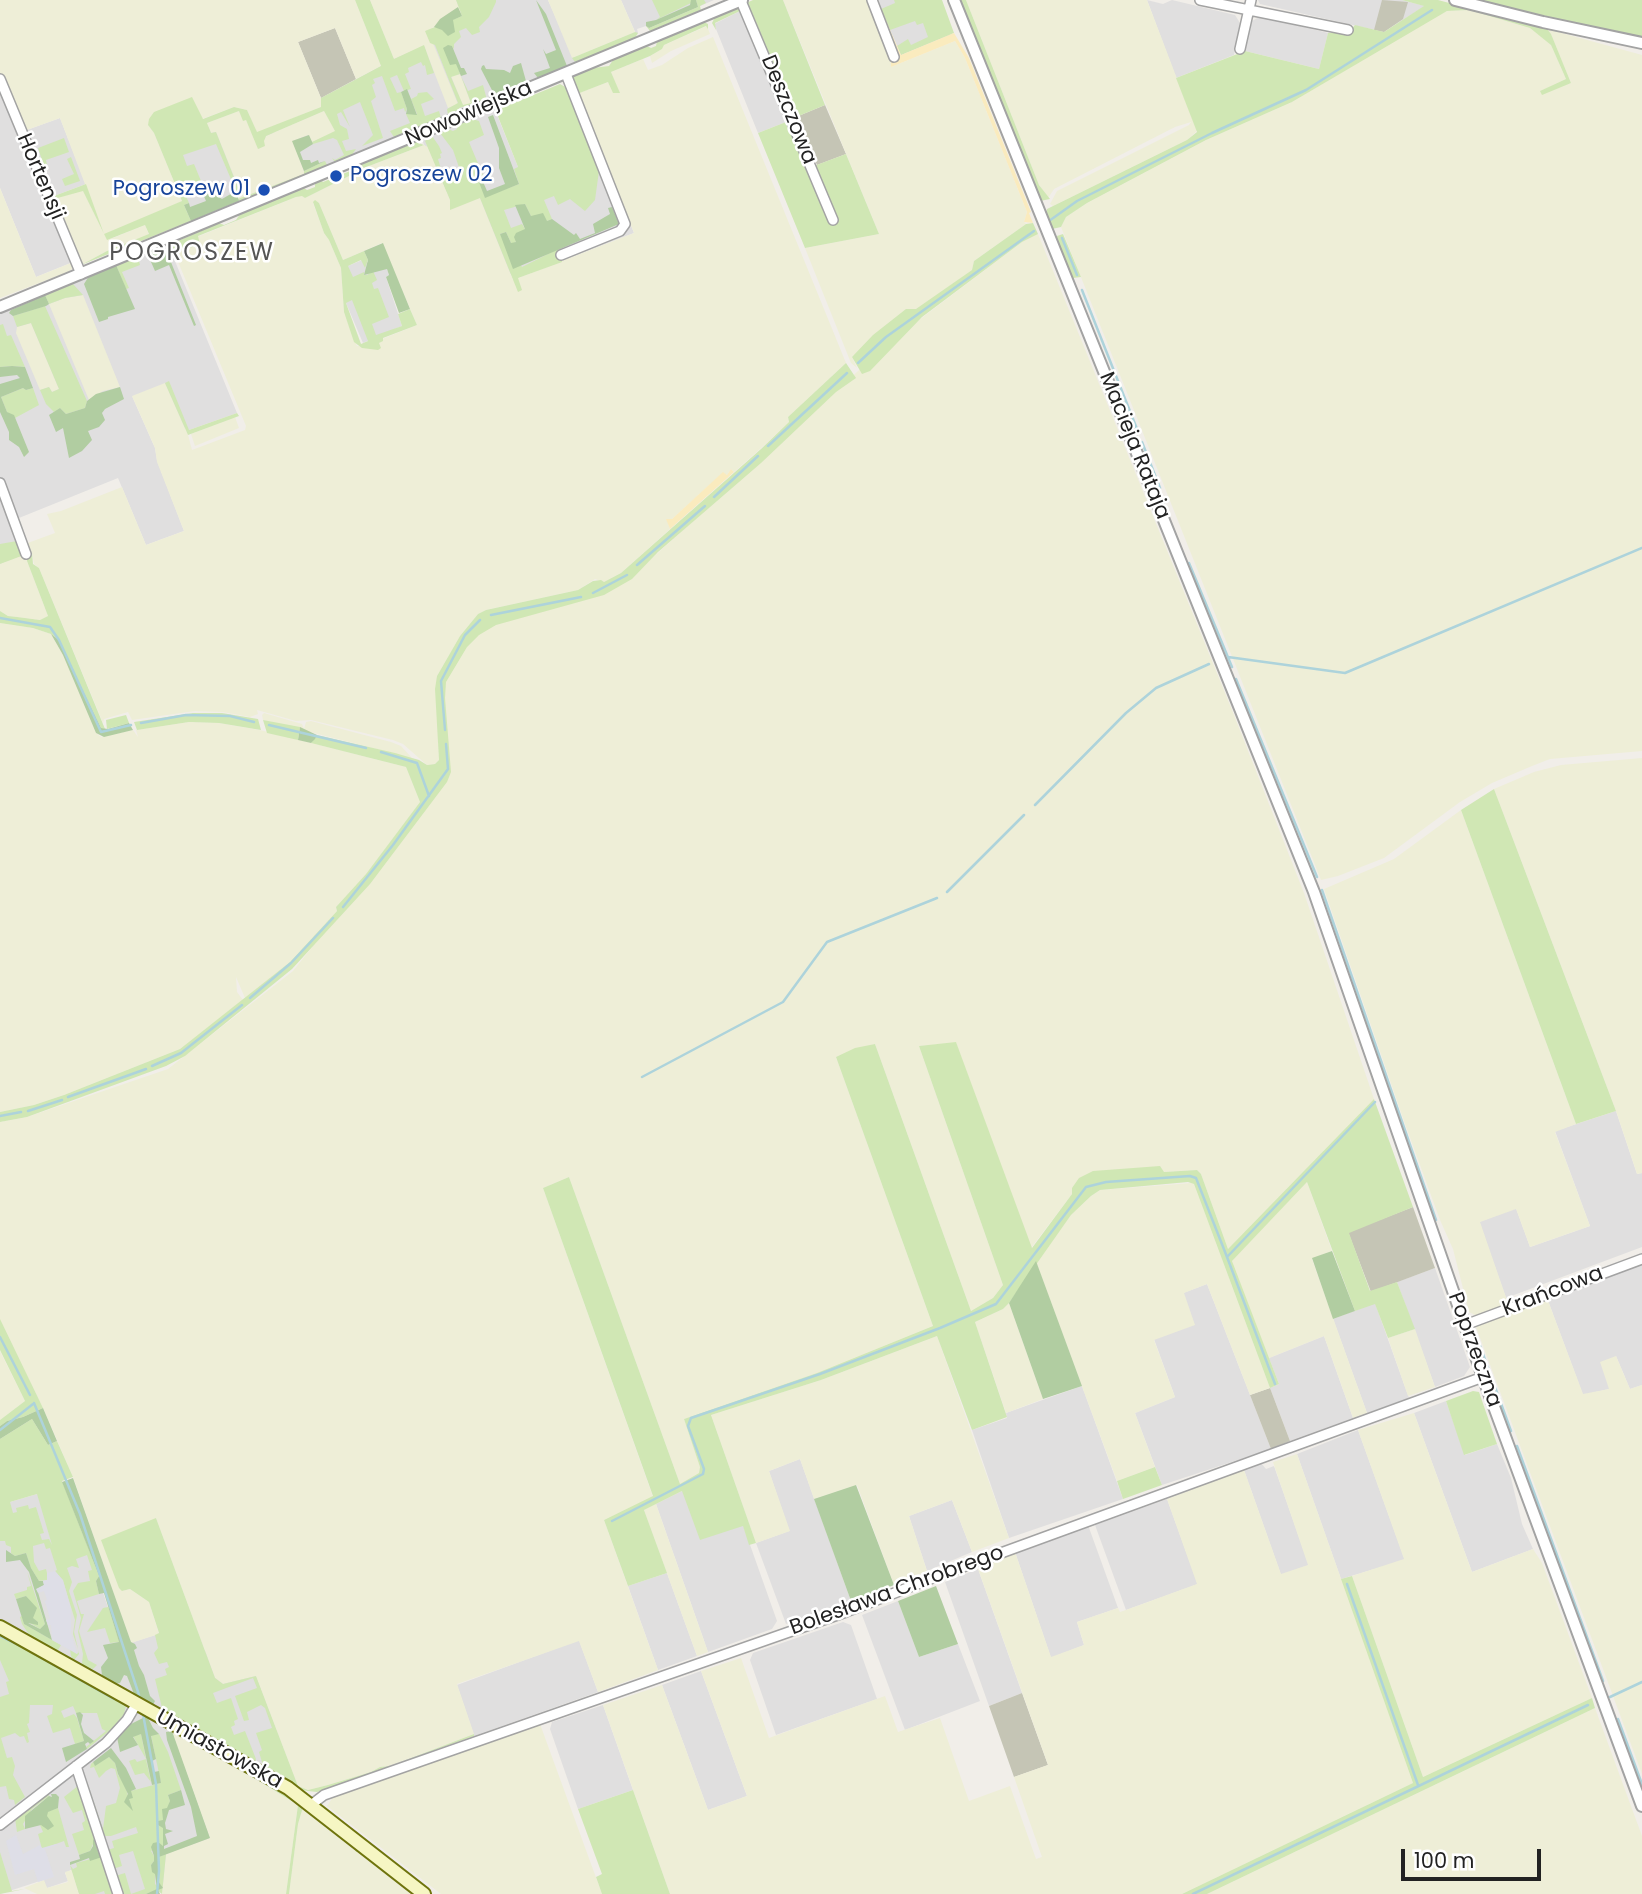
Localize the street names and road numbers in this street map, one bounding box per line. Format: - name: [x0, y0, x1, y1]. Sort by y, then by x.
- street label: Deszczowa: [755, 52, 821, 168]
- street label: Nowowiejska: [402, 76, 536, 152]
- street label: Hortensji: [11, 130, 69, 224]
- street label: Macieja Rataja: [1093, 369, 1175, 523]
- street label: Krańcowa: [1499, 1261, 1607, 1323]
- street label: Poprzeczna: [1442, 1289, 1506, 1411]
- street label: Bolesława Chrobrego: [787, 1541, 1007, 1641]
- street label: Umiastowska: [151, 1705, 287, 1795]

